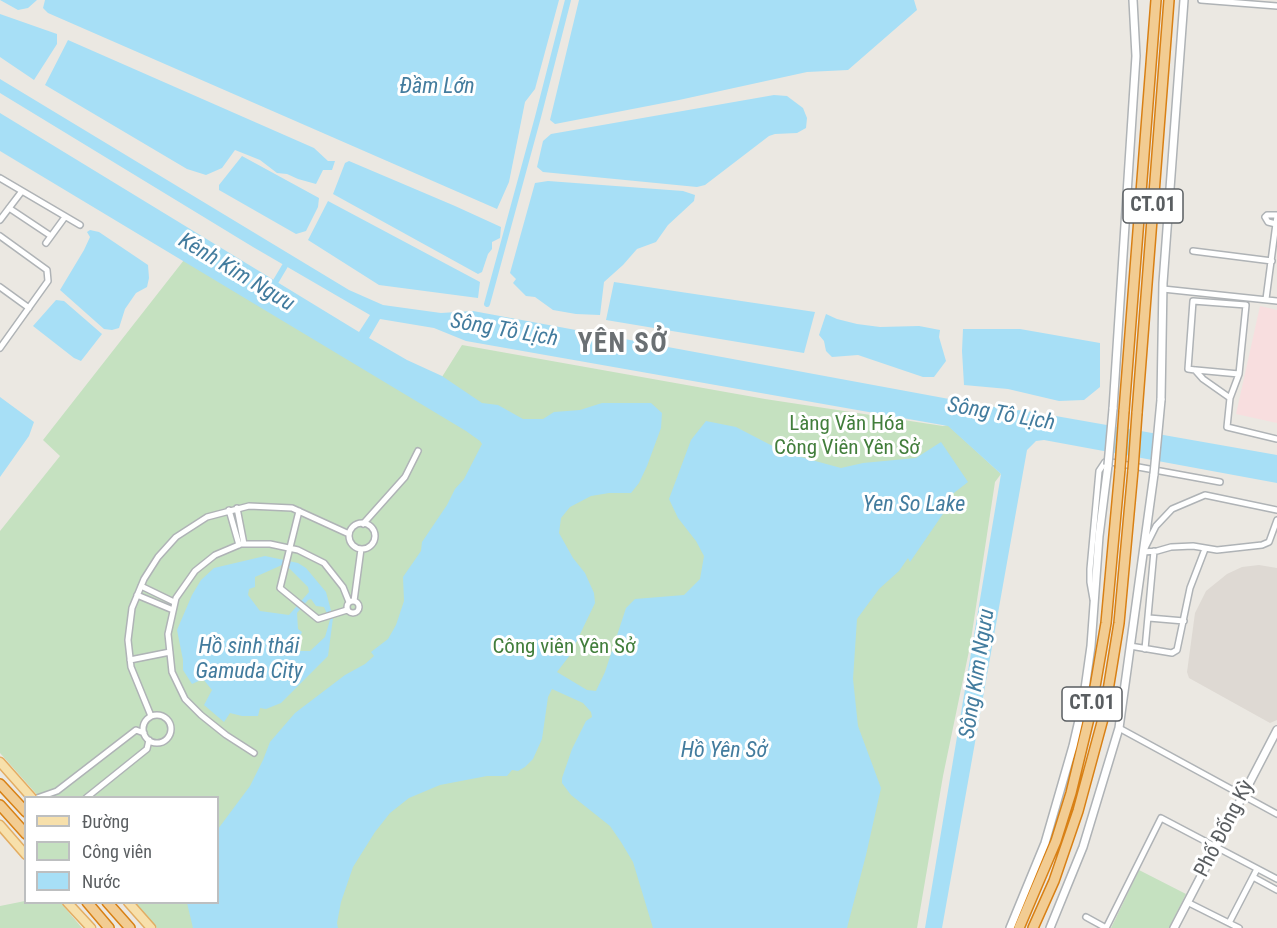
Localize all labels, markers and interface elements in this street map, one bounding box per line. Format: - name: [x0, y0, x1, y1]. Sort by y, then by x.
- water label: Đầm Lớn: [399, 74, 475, 100]
- road number: CT.01: [1123, 189, 1183, 223]
- water label: Kênh Kim Ngưu: [173, 228, 299, 318]
- water label: Sông Tô Lịch: [448, 309, 560, 353]
- district label: YÊN SỞ: [578, 329, 668, 361]
- water label: Sông Tô Lịch: [945, 393, 1057, 437]
- park label: Làng Văn Hóa Công Viên Yên Sở: [774, 412, 920, 462]
- water label: Yen So Lake: [863, 492, 965, 518]
- water label: Sông Kim Ngưu: [955, 607, 1001, 741]
- water label: Hồ sinh thái Gamuda City: [195, 634, 303, 686]
- park label: Công viên Yên Sở: [492, 635, 636, 661]
- road number: CT.01: [1062, 687, 1122, 721]
- water label: Hồ Yên Sở: [681, 738, 767, 764]
- street label: Phố Đống Kỳ: [1190, 776, 1260, 882]
- legend: [24, 796, 219, 904]
- text: Đường: [82, 811, 129, 832]
- text: Công viên: [82, 841, 152, 862]
- text: Nước: [82, 871, 120, 892]

